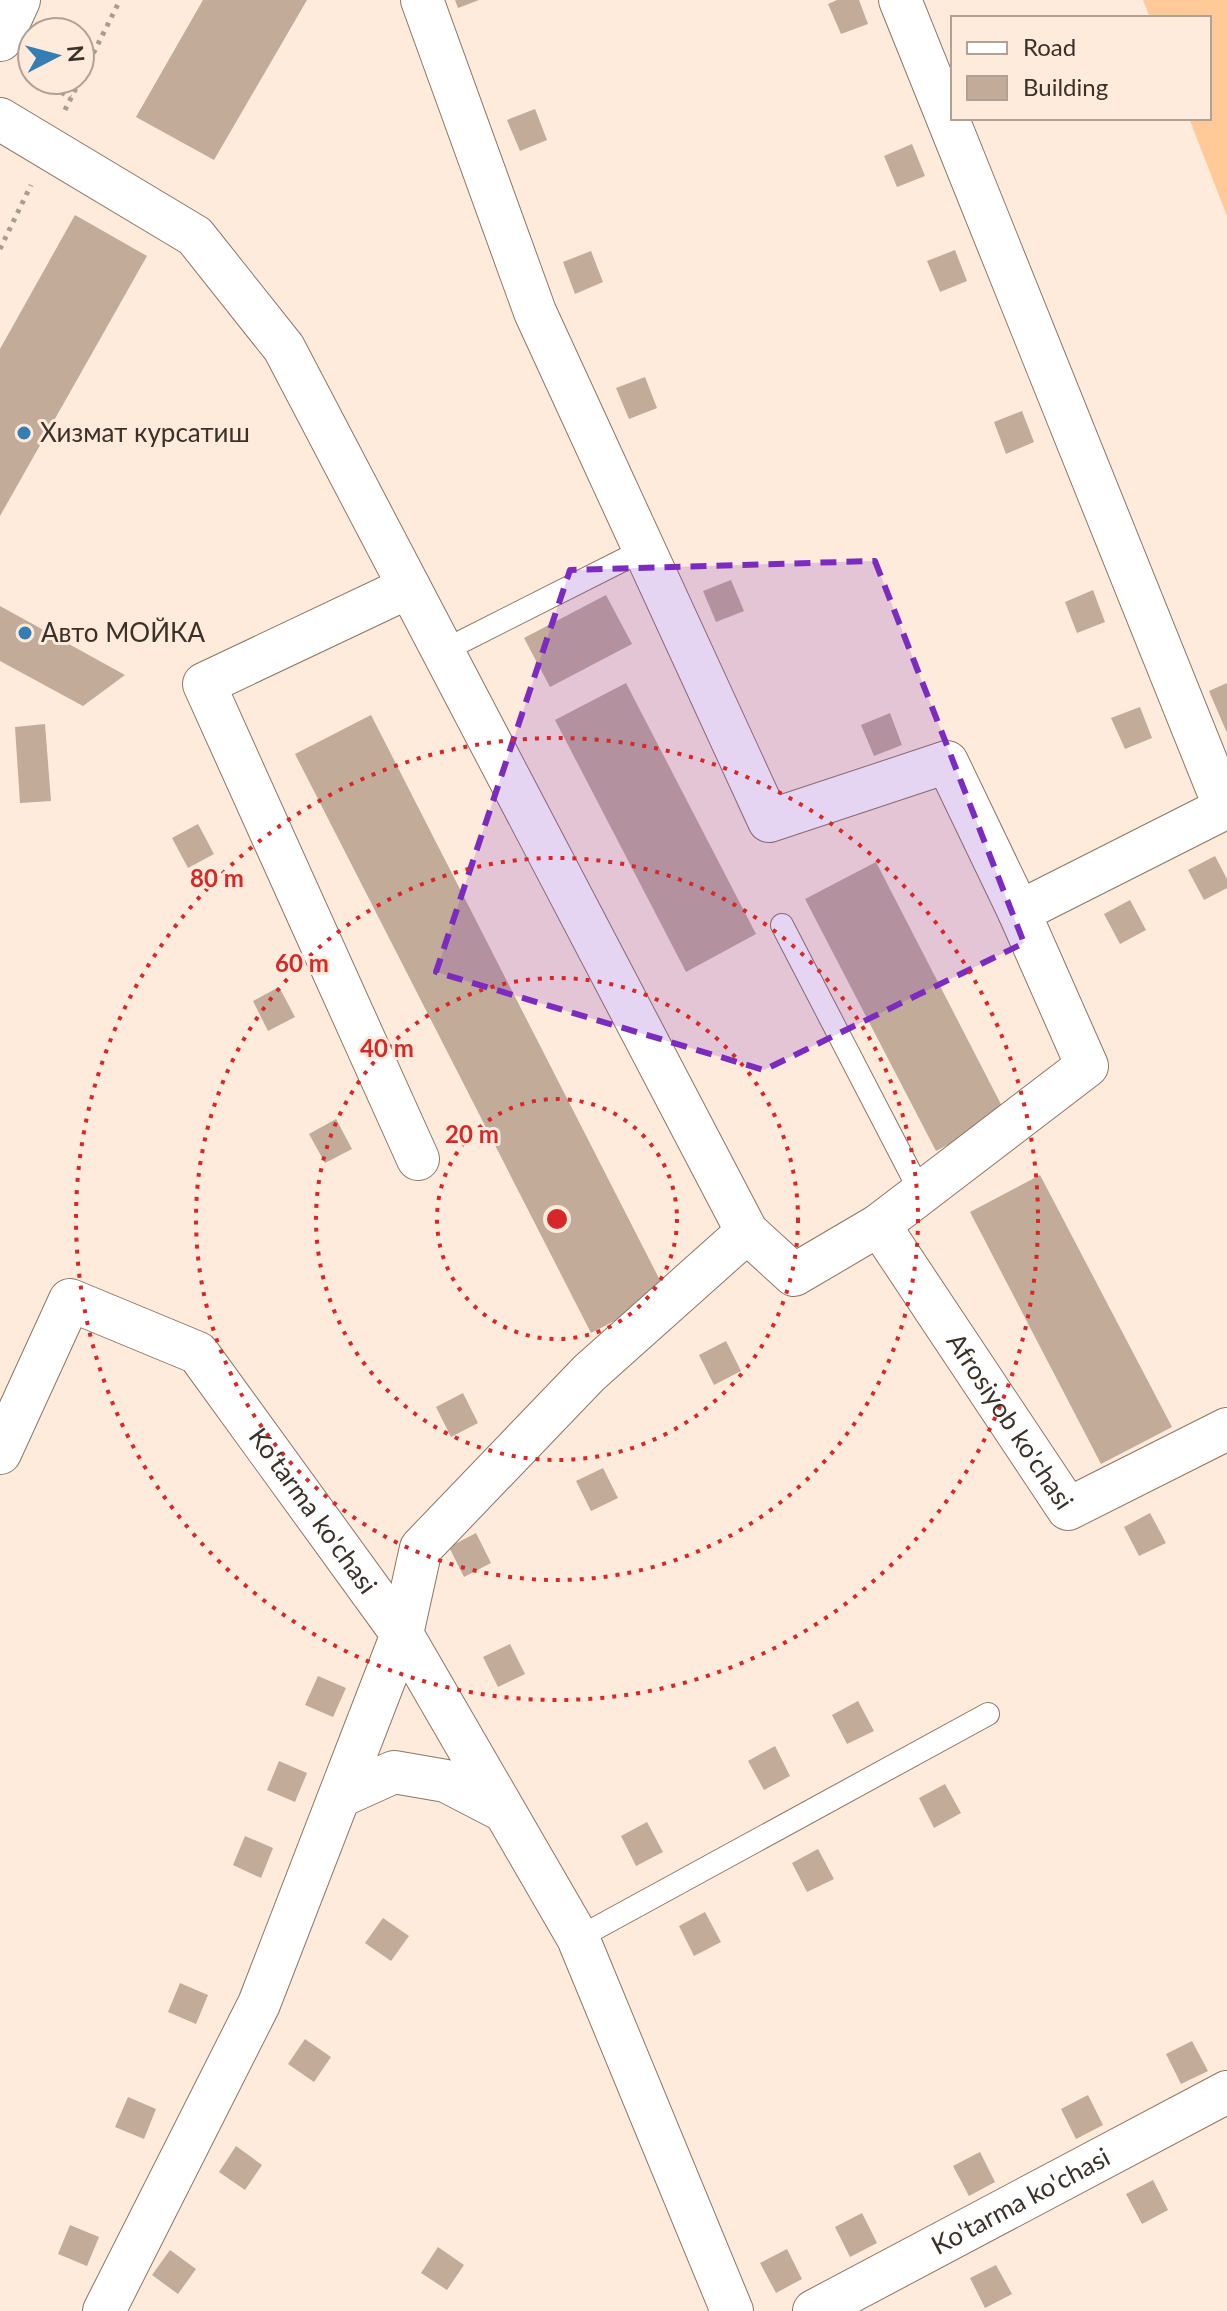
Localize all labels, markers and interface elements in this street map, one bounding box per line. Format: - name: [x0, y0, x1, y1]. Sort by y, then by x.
- north arrow: [16, 16, 96, 96]
- legend: [951, 16, 1211, 120]
- text: Road: [1023, 32, 1076, 61]
- text: N: [62, 44, 91, 64]
- text: Building: [1023, 72, 1108, 101]
- place label: Хизмат курсатиш: [40, 416, 250, 448]
- marker: Хизмат курсатиш: [15, 424, 33, 442]
- place label: Авто МОЙКА: [41, 616, 205, 648]
- marker: Авто МОЙКА: [16, 624, 34, 642]
- text: 80 m: [190, 863, 244, 892]
- text: 60 m: [275, 948, 329, 977]
- text: 40 m: [360, 1033, 414, 1062]
- text: 20 m: [445, 1119, 499, 1148]
- centre of rings: [543, 1205, 571, 1233]
- street label: Afrosiyob ko'chasi: [940, 1327, 1081, 1515]
- street label: Ko'tarma ko'chasi: [243, 1421, 384, 1600]
- street label: Ko'tarma ko'chasi: [926, 2140, 1115, 2261]

